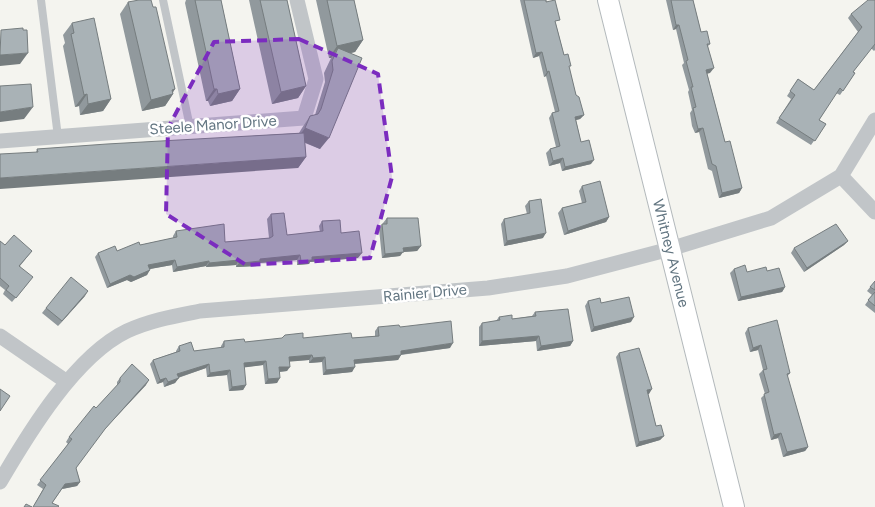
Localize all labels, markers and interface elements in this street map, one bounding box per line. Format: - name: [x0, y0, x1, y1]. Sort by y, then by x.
- street label: Steele Manor Drive: [149, 112, 277, 138]
- street label: Whitney Avenue: [649, 197, 693, 309]
- street label: Rainier Drive: [382, 280, 468, 306]

